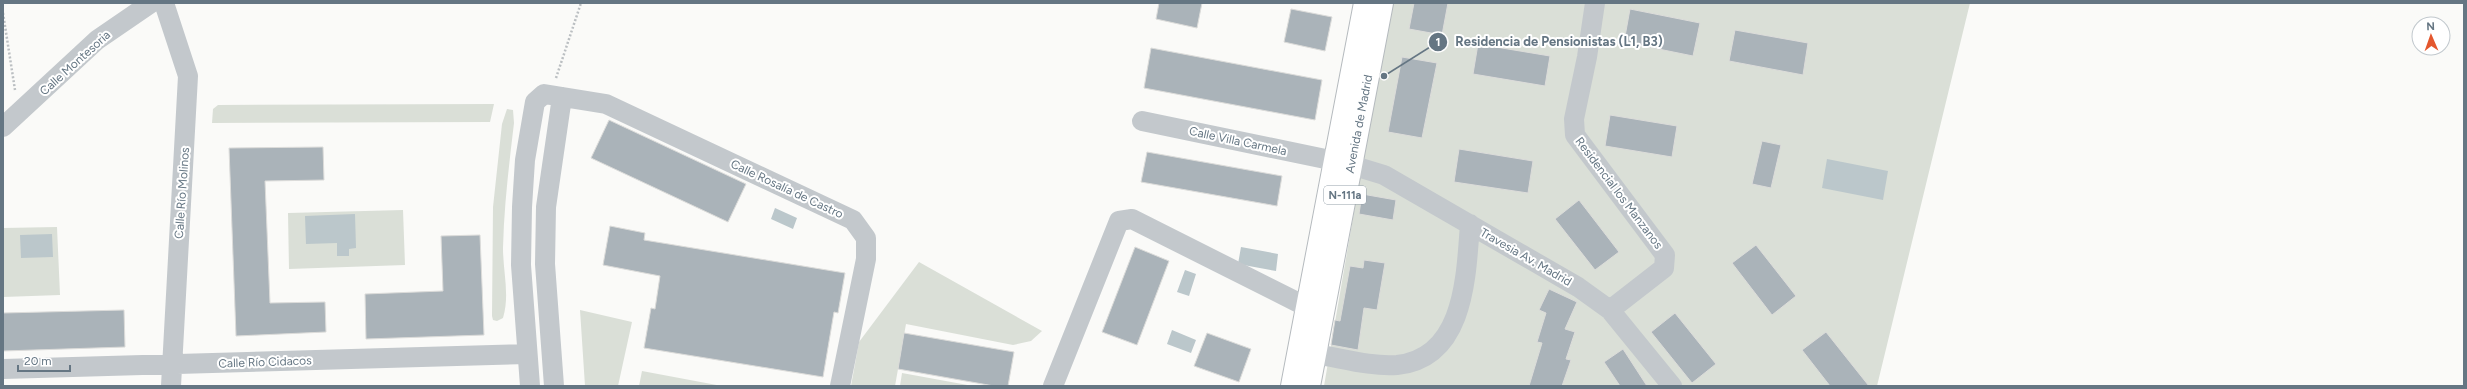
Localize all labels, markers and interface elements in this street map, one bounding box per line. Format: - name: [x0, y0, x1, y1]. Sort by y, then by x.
- north arrow: [2411, 16, 2451, 56]
- text: N: [2426, 20, 2435, 33]
- street label: Calle Montesoria: [37, 28, 113, 98]
- callout: Residencia de Pensionistas (L1, B3): [1428, 29, 1671, 54]
- text: Residencia de Pensionistas (L1, B3): [1455, 34, 1663, 49]
- text: 1: [1435, 35, 1441, 49]
- street label: Avenida de Madrid: [1343, 74, 1375, 174]
- street label: Calle Villa Carmela: [1188, 124, 1288, 158]
- street label: Residencial los Manzanos: [1572, 134, 1666, 252]
- street label: Calle Río Molinos: [172, 146, 192, 239]
- street label: Calle Rosalía de Castro: [728, 157, 846, 221]
- road number: N-111a: [1324, 186, 1366, 204]
- street label: Travesia Av. Madrid: [1478, 225, 1574, 289]
- scale bar: [18, 347, 70, 373]
- street label: Calle Río Cidacos: [218, 353, 312, 371]
- text: 20 m: [24, 354, 52, 368]

